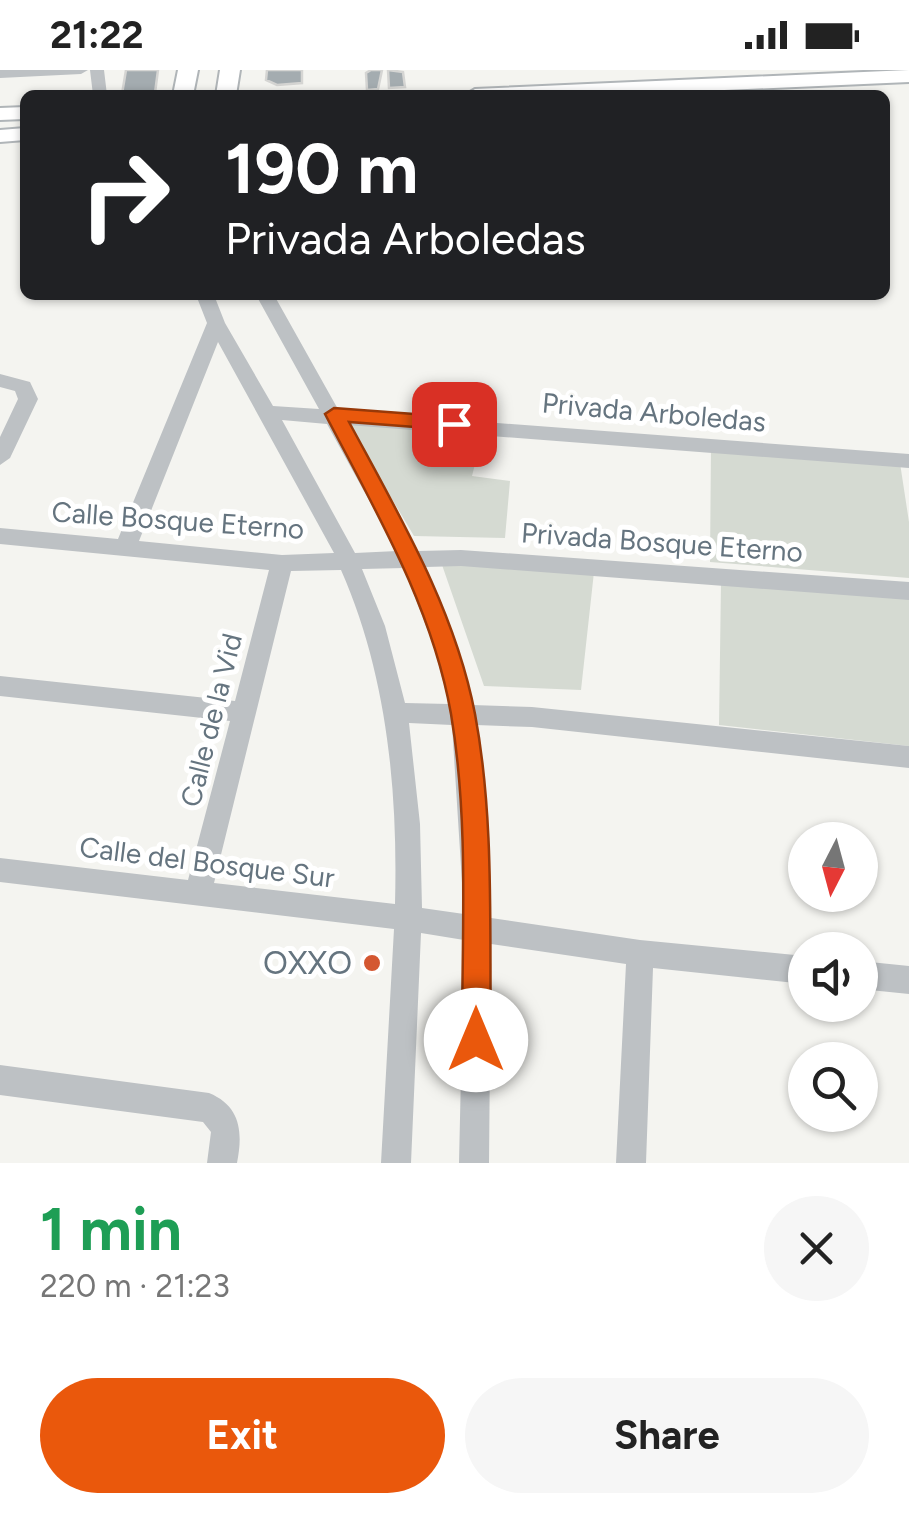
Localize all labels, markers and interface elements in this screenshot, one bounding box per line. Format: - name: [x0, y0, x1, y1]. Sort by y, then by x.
- text: 21:22: [50, 12, 143, 58]
- text: 190 m: [225, 126, 418, 211]
- icon: right: [60, 130, 190, 260]
- text: Privada Arboledas: [225, 211, 586, 265]
- pin: [412, 382, 497, 467]
- street label: Privada Arboledas: [541, 385, 767, 439]
- icon: arrive: [427, 397, 482, 452]
- street label: Calle Bosque Eterno: [51, 494, 305, 546]
- street label: Privada Bosque Eterno: [520, 515, 804, 569]
- street label: Calle de la Vid: [173, 630, 249, 810]
- north arrow: [788, 822, 878, 912]
- map controls: [788, 822, 878, 1132]
- street label: Calle del Bosque Sur: [78, 829, 337, 895]
- button: sound: [788, 932, 878, 1022]
- place label: OXXO: [263, 944, 352, 982]
- marker: OXXO: [361, 952, 383, 974]
- position arrow: [424, 988, 528, 1092]
- button: search: [788, 1042, 878, 1132]
- text: 1 min: [40, 1193, 182, 1265]
- button: close: [764, 1196, 869, 1301]
- text: 220 m · 21:23: [40, 1267, 230, 1305]
- button: Exit: [40, 1378, 445, 1493]
- button: Share: [465, 1378, 869, 1493]

